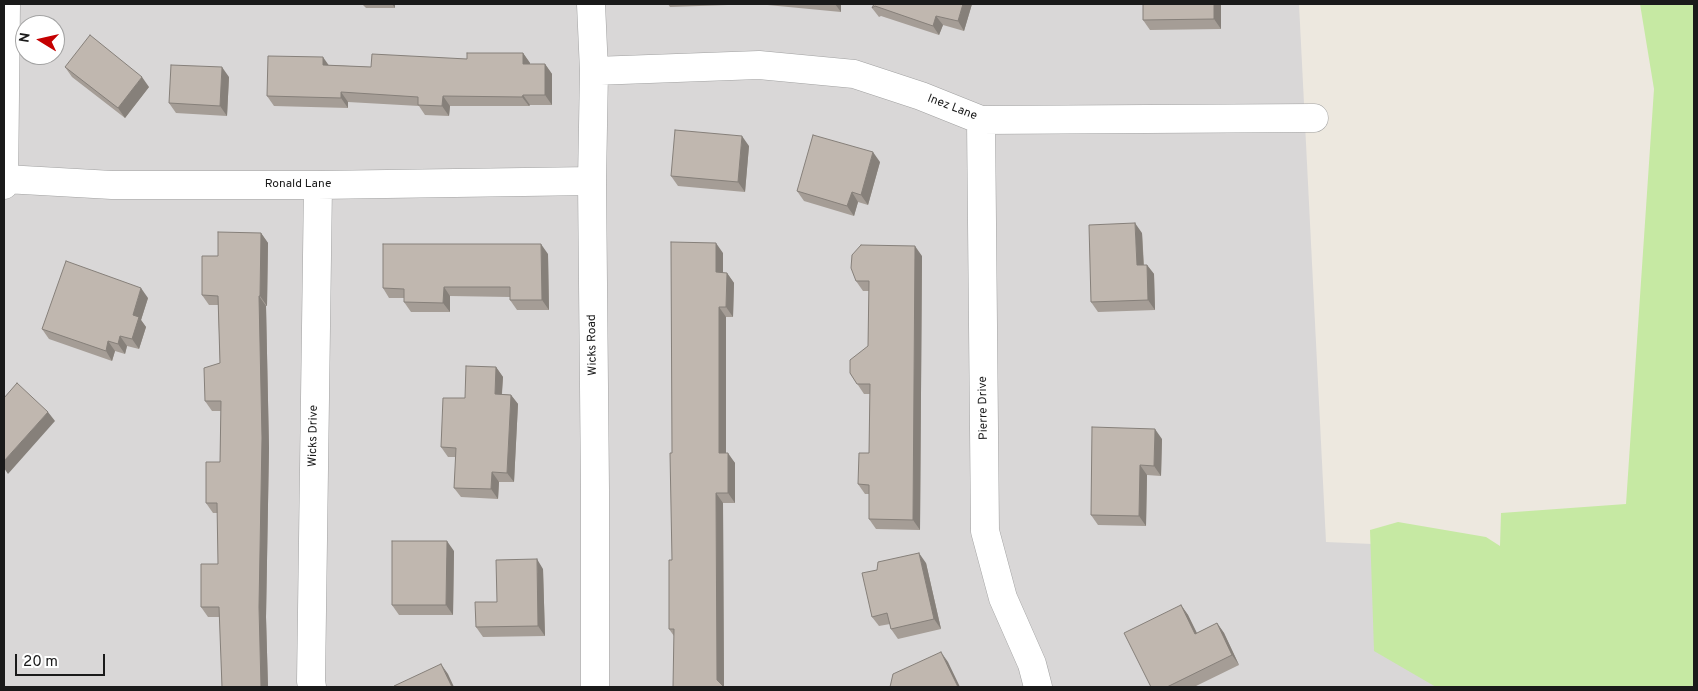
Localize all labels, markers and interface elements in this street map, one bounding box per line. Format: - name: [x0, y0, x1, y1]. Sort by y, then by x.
- north arrow: [15, 15, 65, 65]
- text: N: [16, 31, 35, 44]
- street label: Inez Lane: [925, 92, 979, 124]
- street label: Ronald Lane: [265, 178, 331, 192]
- street label: Wicks Road: [585, 314, 601, 376]
- street label: Pierre Drive: [976, 376, 992, 440]
- street label: Wicks Drive: [306, 405, 322, 467]
- scale bar: [18, 644, 108, 676]
- text: 20 m: [23, 653, 58, 672]

